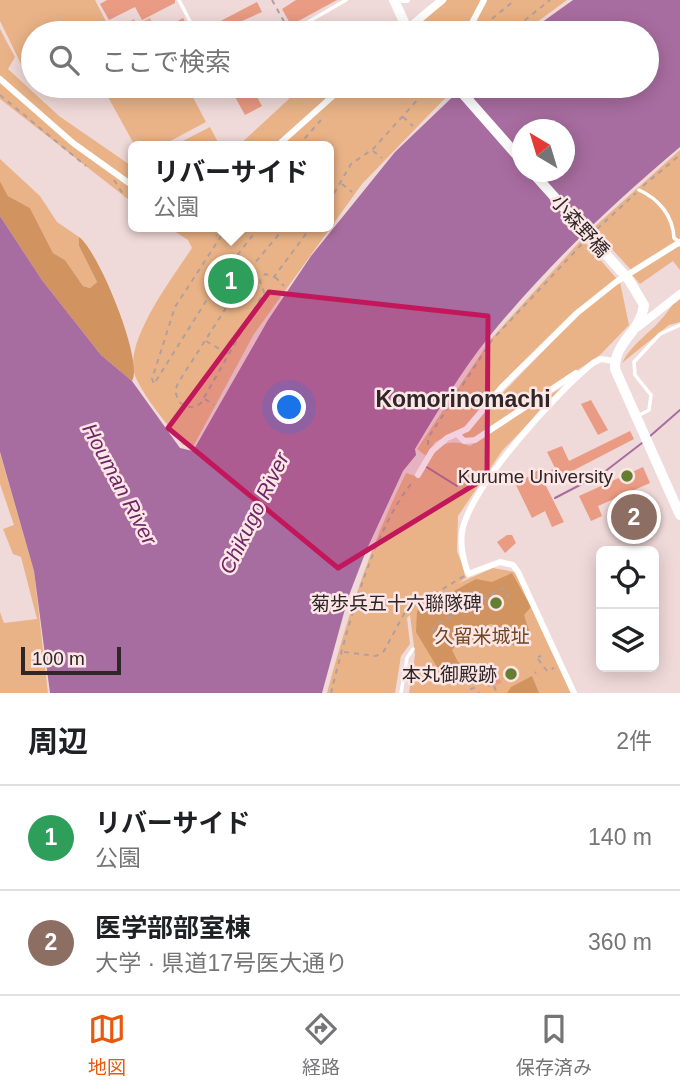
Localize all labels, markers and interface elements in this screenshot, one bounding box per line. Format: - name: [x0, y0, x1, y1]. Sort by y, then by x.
- search box: [21, 21, 659, 98]
- icon: search: [45, 41, 83, 79]
- text: ここで検索: [101, 47, 231, 77]
- north arrow: [512, 119, 575, 182]
- popup: [128, 141, 334, 232]
- text: リバーサイド: [153, 157, 309, 187]
- street label: 小森野橋: [547, 191, 613, 261]
- text: 公園: [153, 194, 199, 220]
- pin: 1: [208, 255, 254, 307]
- district label: Komorinomachi: [375, 386, 551, 412]
- your location: [272, 390, 306, 424]
- water label: Houman River: [78, 419, 162, 550]
- water label: Chikugo River: [215, 448, 294, 577]
- place label: Kurume University: [458, 466, 613, 487]
- marker: Kurume University: [619, 468, 635, 484]
- pin: 2: [611, 491, 657, 543]
- map controls: [596, 546, 659, 672]
- button: locate: [596, 546, 659, 609]
- place label: 菊歩兵五十六聯隊碑: [311, 593, 482, 614]
- marker: 菊歩兵五十六聯隊碑: [488, 595, 504, 611]
- button: layers: [596, 609, 659, 672]
- park label: 久留米城址: [434, 626, 530, 647]
- scale bar: [21, 644, 121, 676]
- text: 100 m: [32, 648, 85, 669]
- place label: 本丸御殿跡: [402, 664, 497, 685]
- marker: 本丸御殿跡: [503, 666, 519, 682]
- text: 周辺: [28, 725, 88, 758]
- text: 2件: [616, 728, 652, 754]
- text: リバーサイド: [95, 808, 250, 838]
- text: 1: [45, 824, 57, 850]
- text: 140 m: [588, 824, 652, 850]
- text: 公園: [95, 845, 141, 871]
- text: 医学部部室棟: [95, 913, 251, 943]
- text: 2: [45, 929, 57, 955]
- text: 360 m: [588, 929, 652, 955]
- text: 大学 · 県道17号医大通り: [95, 950, 348, 976]
- tab: 地図: [88, 1010, 126, 1079]
- tab: 経路: [302, 1010, 340, 1079]
- tab: 保存済み: [516, 1010, 592, 1079]

